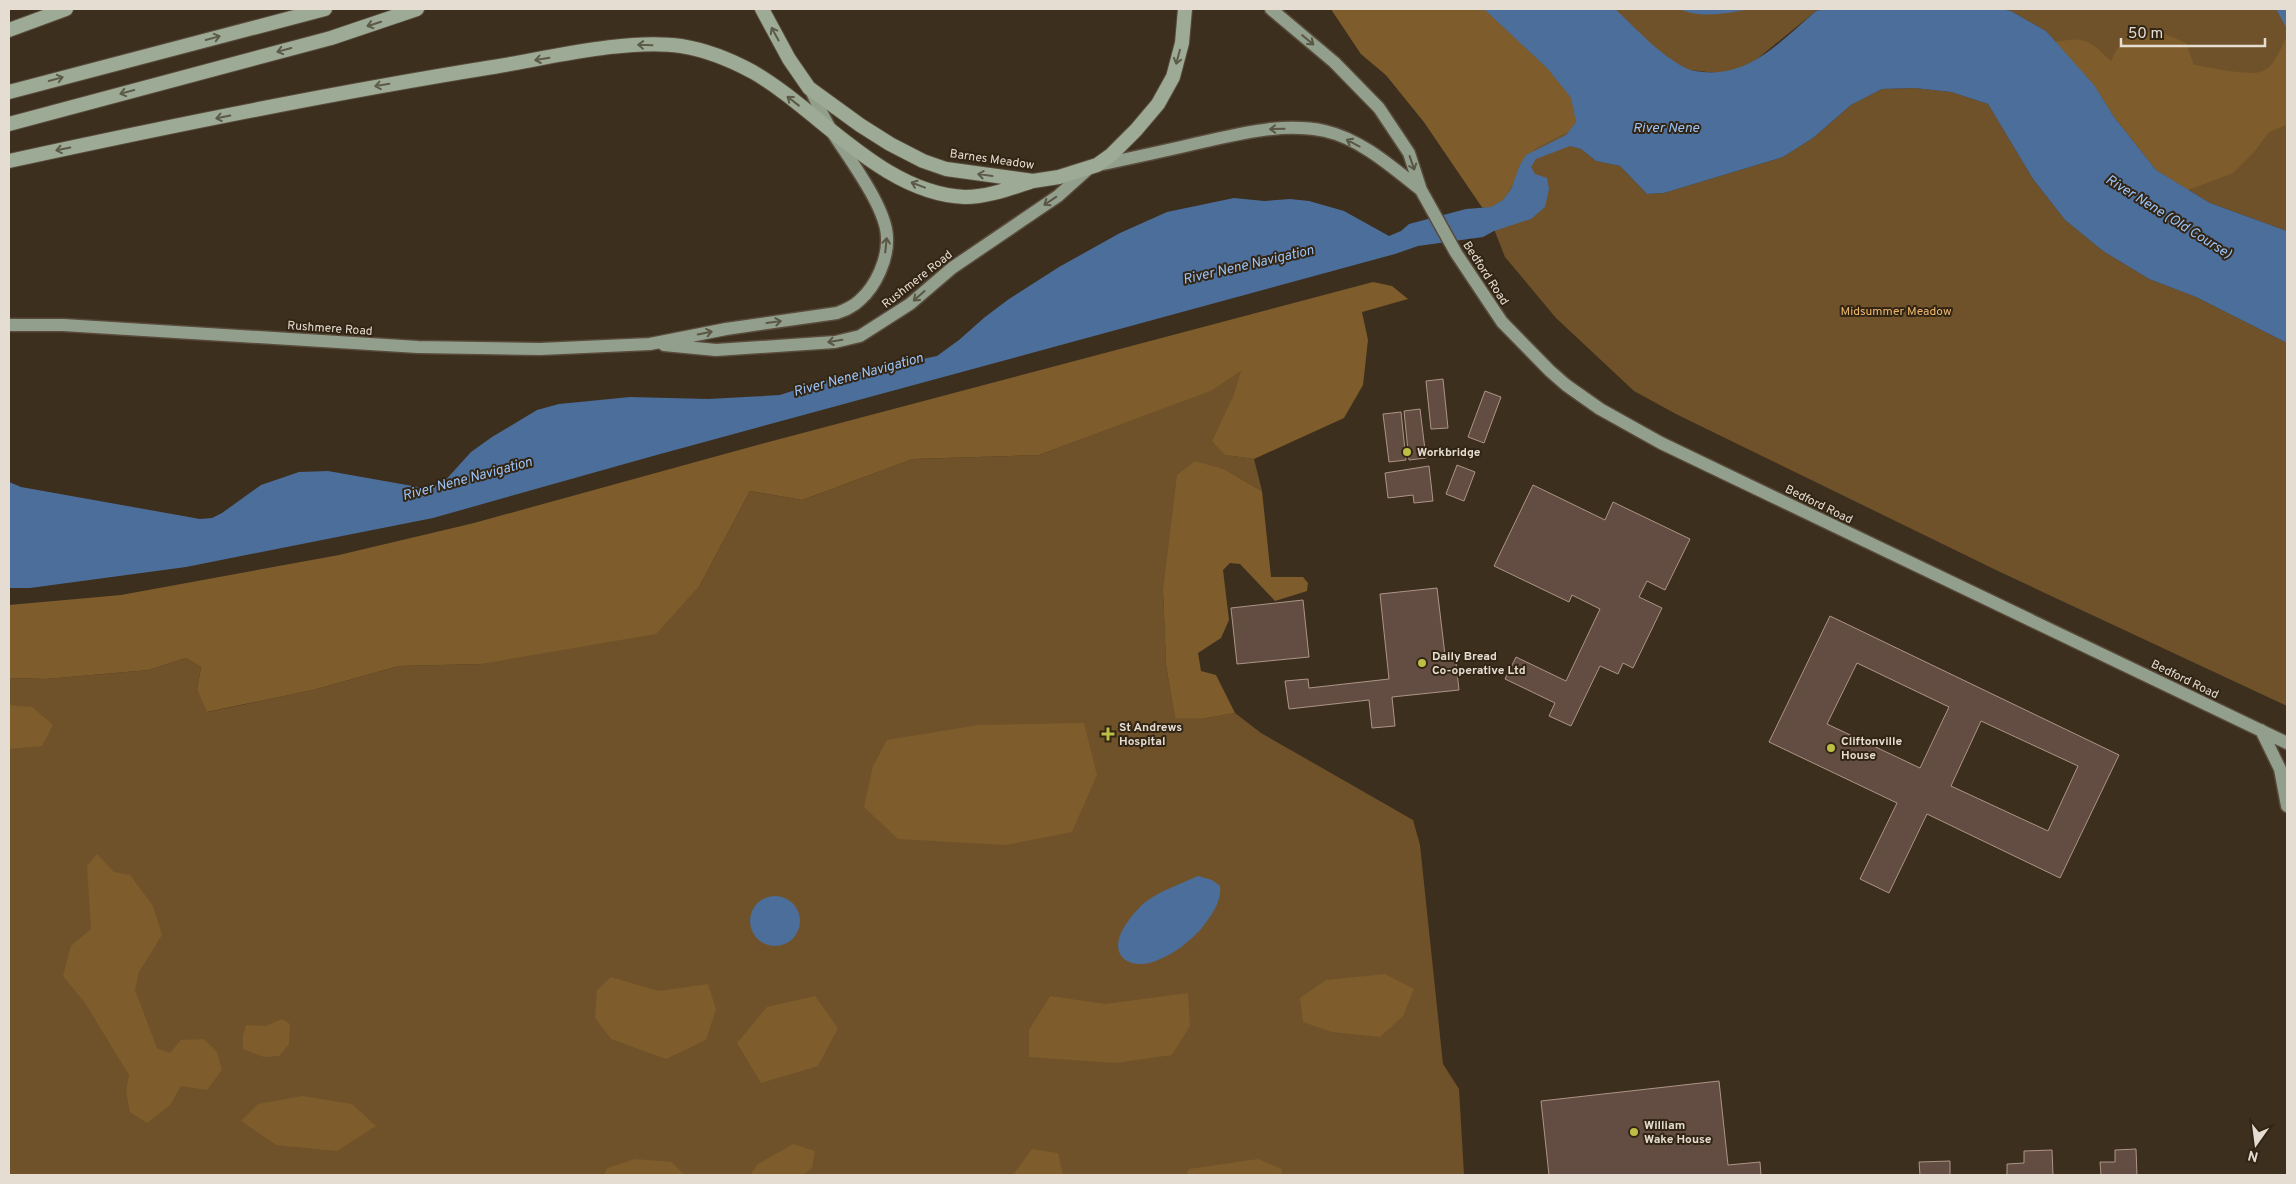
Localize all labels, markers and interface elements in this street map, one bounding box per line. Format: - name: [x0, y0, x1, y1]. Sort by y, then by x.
- scale bar: [2121, 15, 2265, 47]
- one-way arrow: [367, 20, 383, 29]
- text: 50 m: [2128, 25, 2163, 44]
- one-way arrow: [770, 27, 779, 42]
- one-way arrow: [205, 33, 221, 42]
- one-way arrow: [1302, 35, 1315, 46]
- one-way arrow: [637, 40, 654, 50]
- one-way arrow: [276, 46, 292, 55]
- one-way arrow: [1173, 48, 1183, 64]
- one-way arrow: [535, 54, 551, 64]
- one-way arrow: [47, 74, 63, 83]
- one-way arrow: [374, 81, 390, 91]
- one-way arrow: [119, 88, 135, 97]
- one-way arrow: [787, 96, 800, 107]
- one-way arrow: [215, 113, 231, 122]
- water label: River Nene: [1633, 120, 1700, 137]
- one-way arrow: [1269, 124, 1285, 133]
- one-way arrow: [1346, 137, 1360, 147]
- one-way arrow: [56, 145, 72, 154]
- street label: Barnes Meadow: [949, 146, 1036, 174]
- one-way arrow: [1408, 155, 1417, 171]
- one-way arrow: [977, 170, 993, 180]
- water label: River Nene (Old Course): [2102, 172, 2235, 263]
- one-way arrow: [911, 180, 926, 189]
- one-way arrow: [1044, 196, 1058, 206]
- one-way arrow: [881, 237, 891, 253]
- street label: Bedford Road: [1458, 238, 1512, 309]
- water label: River Nene Navigation: [1181, 242, 1316, 289]
- street label: Rushmere Road: [879, 247, 956, 312]
- one-way arrow: [912, 290, 925, 302]
- park label: Midsummer Meadow: [1841, 304, 1952, 320]
- one-way arrow: [766, 317, 782, 327]
- street label: Rushmere Road: [287, 318, 373, 340]
- one-way arrow: [697, 328, 713, 337]
- one-way arrow: [828, 337, 844, 347]
- water label: River Nene Navigation: [792, 350, 926, 401]
- place label: Workbridge: [1417, 445, 1481, 461]
- marker: Workbridge: [1401, 446, 1413, 458]
- water label: River Nene Navigation: [401, 454, 535, 505]
- street label: Bedford Road: [1782, 482, 1855, 528]
- place label: Daily Bread Co-operative Ltd: [1432, 649, 1526, 679]
- marker: Daily Bread Co-operative Ltd: [1416, 657, 1428, 669]
- street label: Bedford Road: [2148, 657, 2221, 703]
- place label: St Andrews Hospital: [1119, 720, 1182, 750]
- marker: St Andrews Hospital: [1101, 727, 1115, 741]
- place label: Cliftonville House: [1841, 734, 1903, 764]
- marker: Cliftonville House: [1825, 742, 1837, 754]
- place label: William Wake House: [1644, 1118, 1712, 1148]
- north arrow: [2231, 1119, 2281, 1169]
- marker: William Wake House: [1628, 1126, 1640, 1138]
- text: N: [2246, 1146, 2260, 1165]

